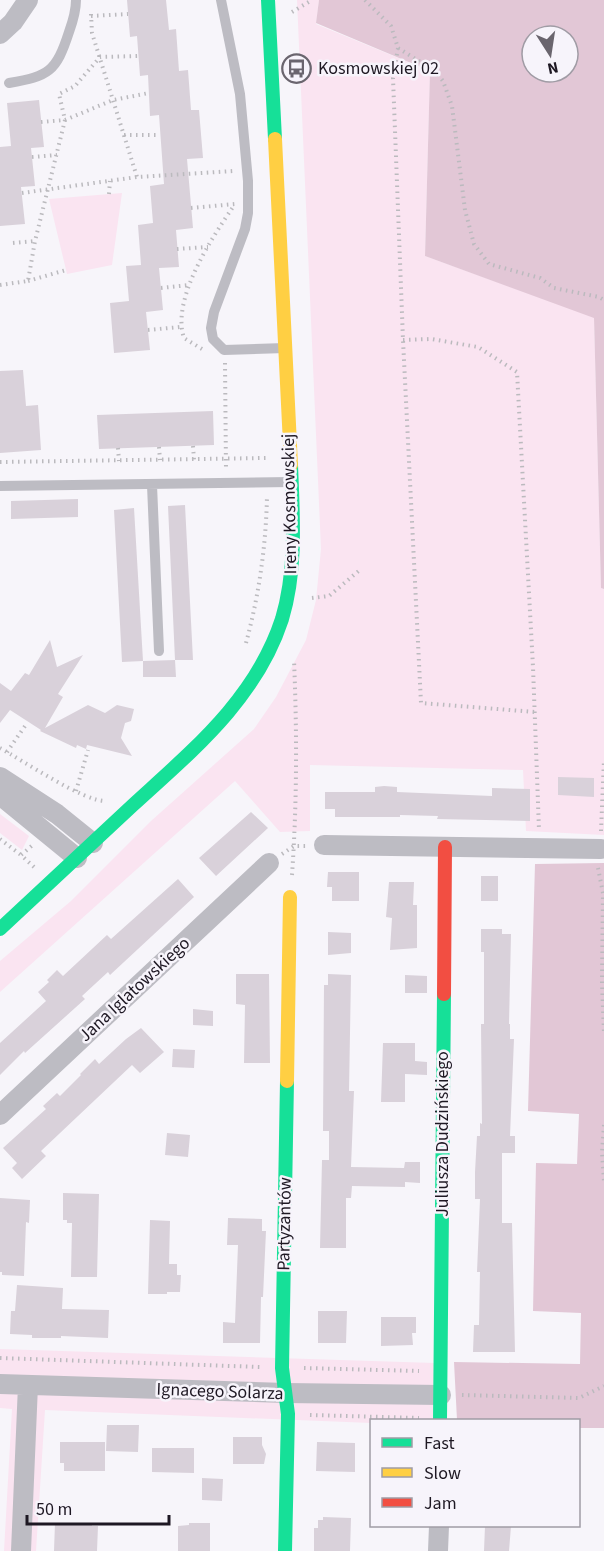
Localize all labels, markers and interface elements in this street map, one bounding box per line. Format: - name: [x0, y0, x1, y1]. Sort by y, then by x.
- north arrow: [520, 24, 580, 84]
- bus stop icon: Kosmowskiej 02: [281, 52, 313, 84]
- place label: Kosmowskiej 02: [318, 56, 439, 81]
- text: N: [545, 56, 560, 80]
- street label: Ireny Kosmowskiej: [276, 433, 303, 575]
- street label: Jana Iglatowskiego: [73, 931, 196, 1048]
- street label: Juliusza Dudzińskiego: [430, 1051, 455, 1217]
- street label: Partyzantów: [271, 1177, 298, 1271]
- street label: Ignacego Solarza: [156, 1377, 284, 1406]
- legend: [370, 1419, 580, 1527]
- text: Fast: [424, 1431, 455, 1456]
- text: Slow: [424, 1461, 461, 1486]
- scale bar: [27, 1488, 170, 1526]
- text: Jam: [424, 1491, 457, 1516]
- text: 50 m: [36, 1497, 72, 1522]

